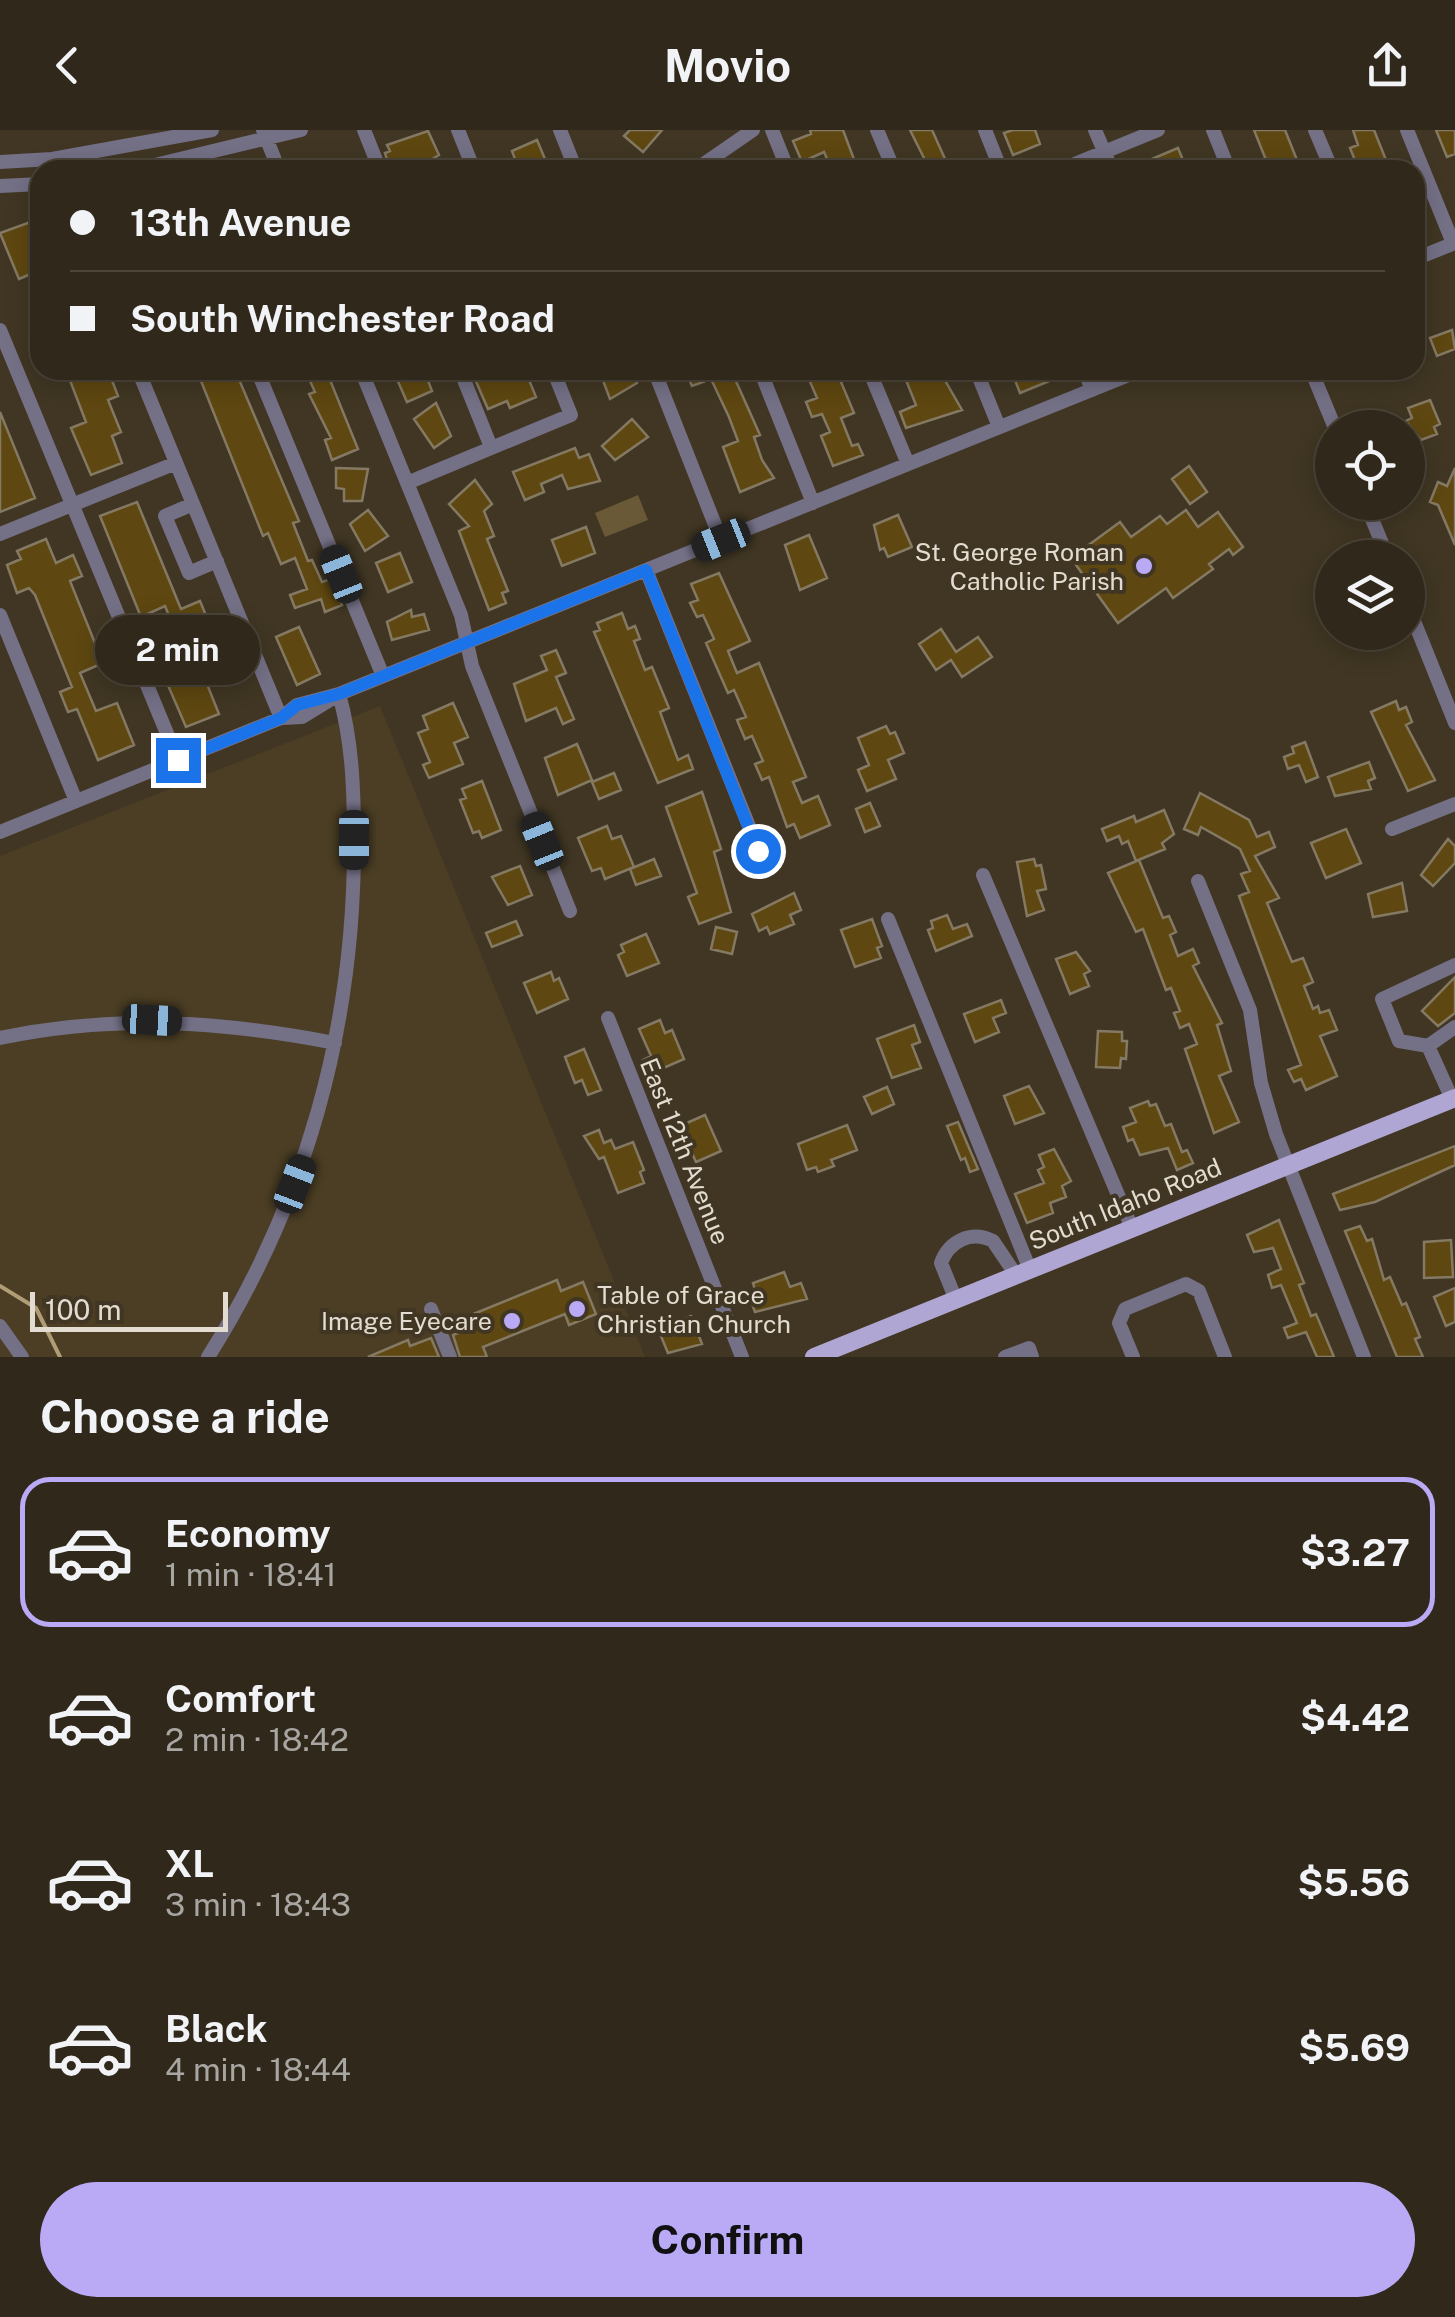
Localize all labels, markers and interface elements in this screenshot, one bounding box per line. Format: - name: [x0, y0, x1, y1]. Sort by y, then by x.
- icon: back: [40, 38, 95, 93]
- icon: share: [1360, 38, 1415, 93]
- text: Movio: [664, 39, 791, 92]
- text: 13th Avenue: [130, 200, 352, 245]
- text: South Winchester Road: [130, 296, 555, 341]
- map controls: [1315, 410, 1425, 650]
- button: locate: [1315, 410, 1425, 520]
- car: [688, 515, 754, 565]
- place label: St. George Roman Catholic Parish: [915, 537, 1124, 596]
- button: layers: [1315, 540, 1425, 650]
- car: [316, 541, 366, 607]
- marker: St. George Roman Catholic Parish: [1133, 555, 1155, 577]
- callout: 2 min: [96, 615, 260, 685]
- text: 2 min: [136, 631, 219, 668]
- route end: [156, 738, 201, 783]
- car: [517, 808, 567, 874]
- car: [339, 810, 369, 870]
- route start: [736, 829, 781, 874]
- car: [121, 1003, 183, 1037]
- street label: East 12th Avenue: [634, 1053, 736, 1249]
- car: [270, 1151, 320, 1217]
- street label: South Idaho Road: [1024, 1152, 1226, 1256]
- place label: Table of Grace Christian Church: [597, 1280, 791, 1339]
- scale bar: [30, 1287, 228, 1332]
- text: 100 m: [45, 1293, 122, 1326]
- marker: Table of Grace Christian Church: [566, 1298, 588, 1320]
- place label: Image Eyecare: [321, 1306, 492, 1336]
- marker: Image Eyecare: [501, 1310, 523, 1332]
- text: Choose a ride: [40, 1390, 330, 1443]
- icon: car: [45, 1507, 135, 1597]
- text: Economy: [165, 1511, 331, 1556]
- text: $3.27: [1300, 1530, 1410, 1575]
- text: 1 min · 18:41: [165, 1556, 337, 1593]
- icon: car: [45, 1672, 135, 1762]
- text: Comfort: [165, 1676, 316, 1721]
- text: $4.42: [1300, 1695, 1410, 1740]
- text: 2 min · 18:42: [165, 1721, 349, 1758]
- icon: car: [45, 1837, 135, 1927]
- text: XL: [165, 1841, 214, 1886]
- text: $5.56: [1298, 1860, 1410, 1905]
- text: 3 min · 18:43: [165, 1886, 351, 1923]
- icon: car: [45, 2002, 135, 2092]
- text: Black: [165, 2006, 268, 2051]
- text: $5.69: [1298, 2025, 1410, 2070]
- text: 4 min · 18:44: [165, 2051, 351, 2088]
- button: Confirm: [40, 2182, 1415, 2297]

